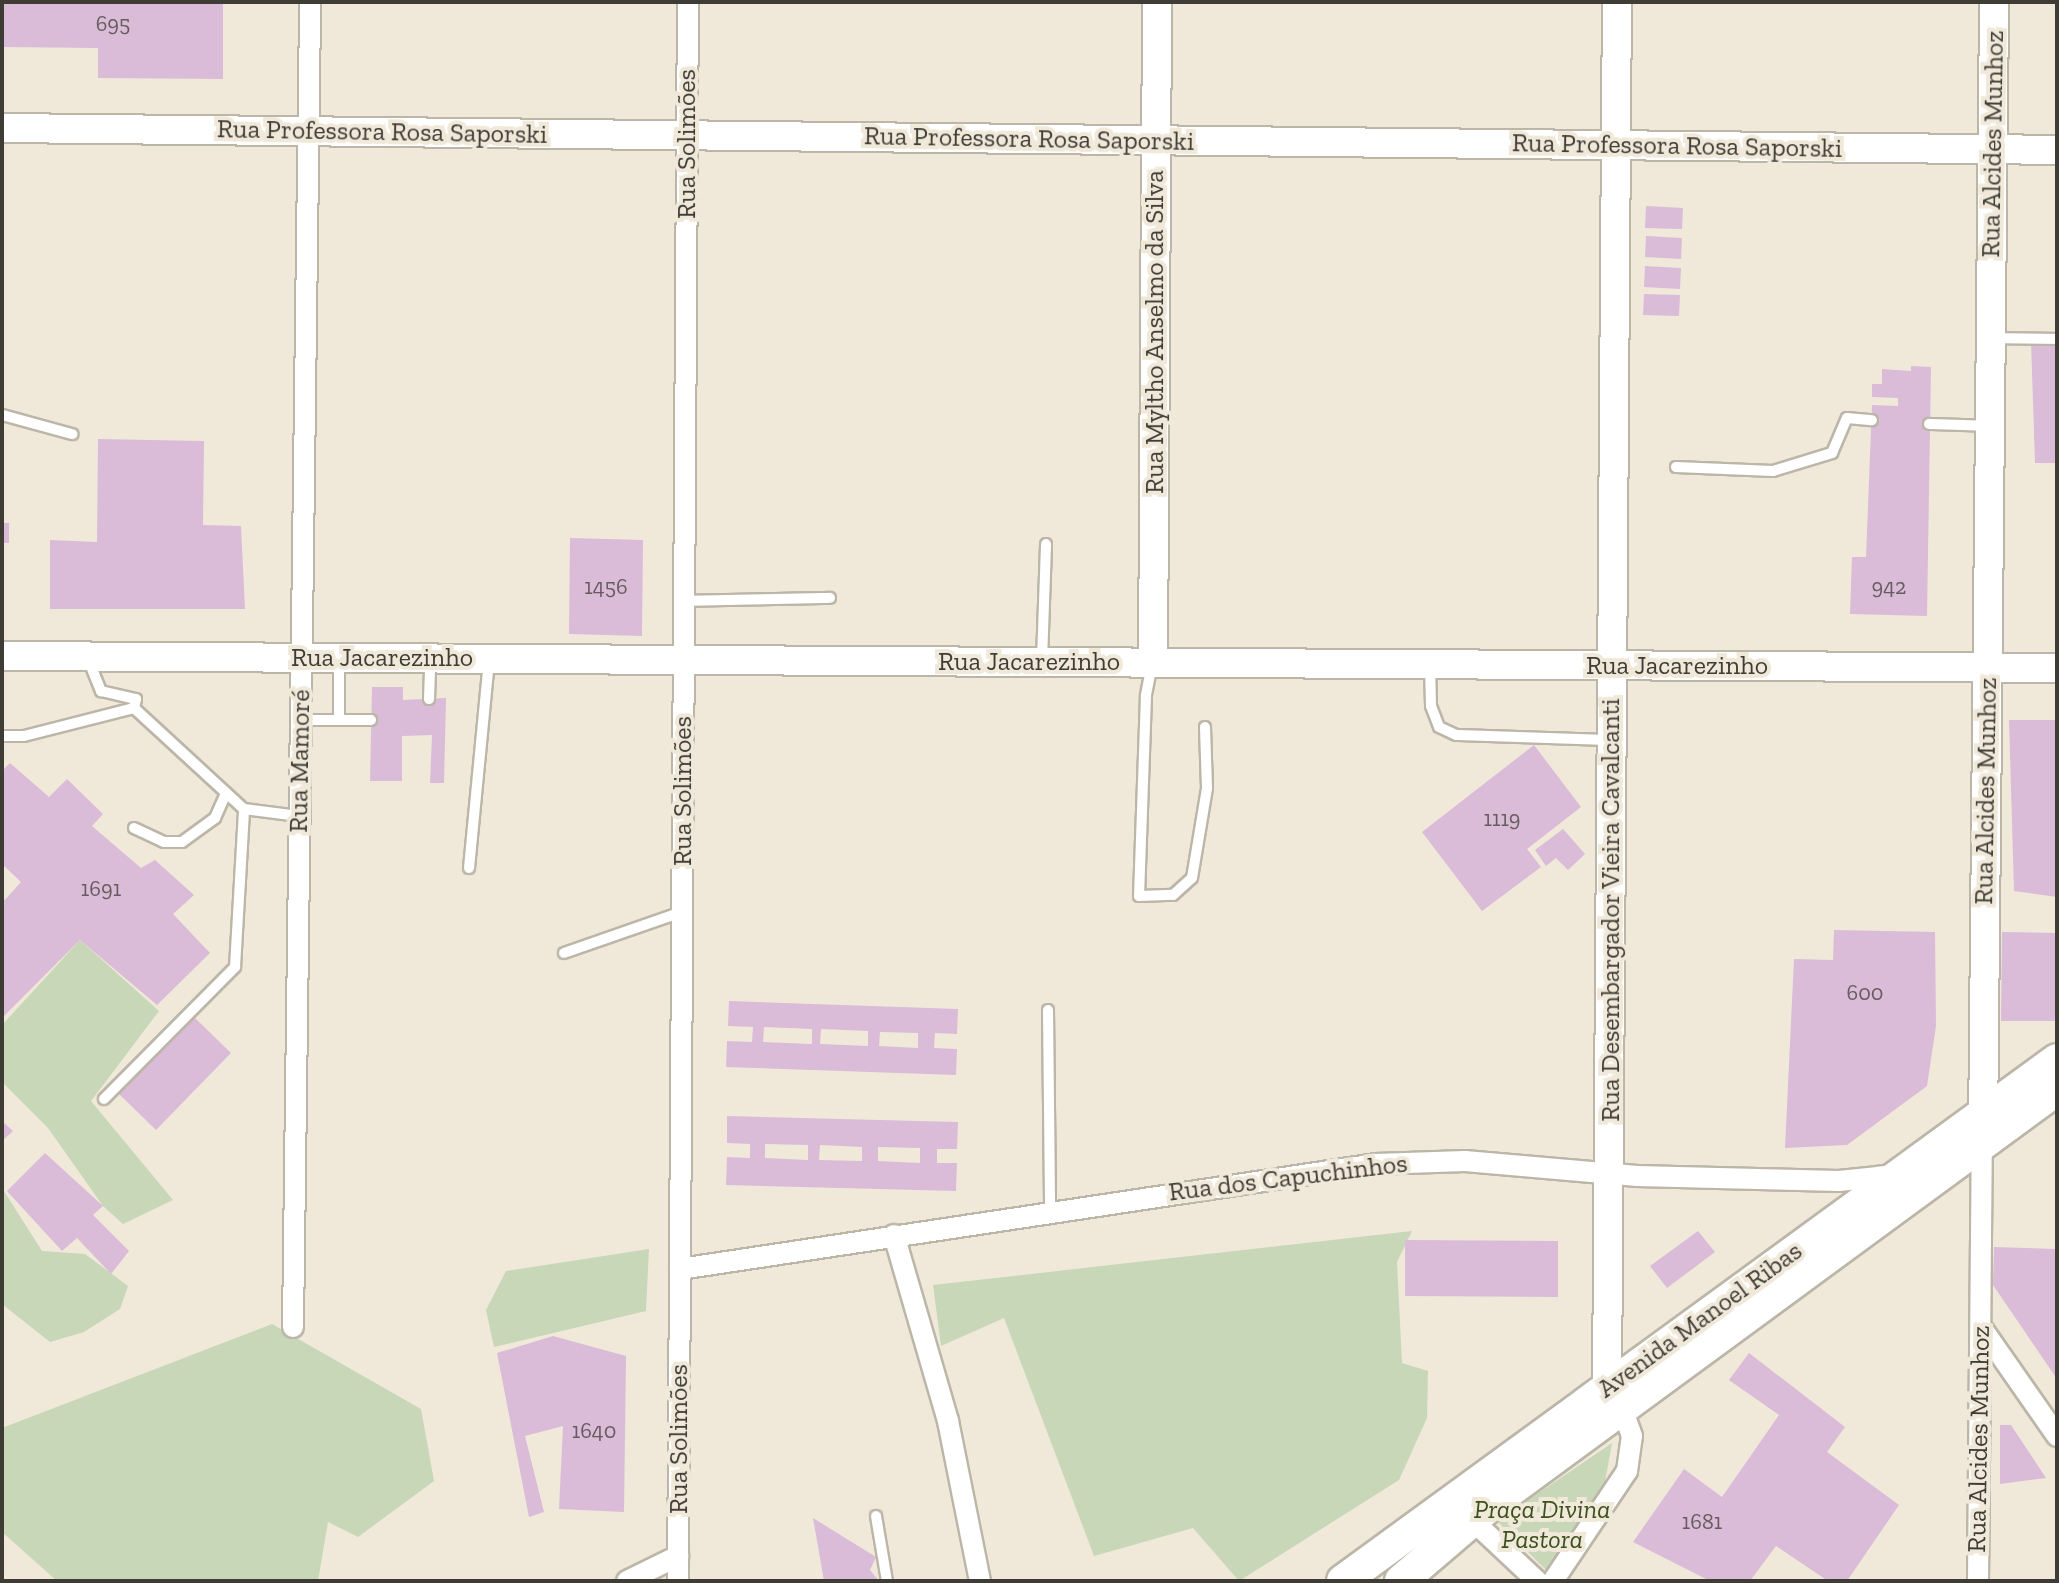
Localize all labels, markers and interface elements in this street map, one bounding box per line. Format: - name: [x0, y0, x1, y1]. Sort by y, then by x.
- house number: 695: [96, 11, 130, 37]
- street label: Rua Alcides Munhoz: [1975, 30, 2011, 258]
- street label: Rua Solimões: [671, 69, 703, 219]
- street label: Rua Professora Rosa Saporski: [217, 114, 547, 150]
- street label: Rua Professora Rosa Saporski: [864, 121, 1194, 157]
- street label: Rua Professora Rosa Saporski: [1512, 128, 1842, 164]
- street label: Rua Myltho Anselmo da Silva: [1139, 170, 1171, 494]
- house number: 1456: [584, 574, 628, 600]
- house number: 942: [1872, 574, 1906, 600]
- street label: Rua Jacarezinho: [291, 642, 473, 674]
- street label: Rua Jacarezinho: [938, 646, 1120, 678]
- street label: Rua Jacarezinho: [1586, 650, 1768, 682]
- street label: Rua Alcides Munhoz: [1968, 677, 2004, 905]
- street label: Rua Mamoré: [283, 689, 317, 833]
- street label: Rua Desembargador Vieira Cavalcanti: [1595, 698, 1627, 1122]
- street label: Rua Solimões: [667, 716, 699, 866]
- house number: 1119: [1483, 806, 1521, 832]
- house number: 1691: [81, 876, 121, 902]
- house number: 600: [1846, 980, 1884, 1006]
- street label: Rua dos Capuchinhos: [1167, 1148, 1409, 1208]
- street label: Avenida Manoel Ribas: [1592, 1235, 1808, 1405]
- street label: Rua Alcides Munhoz: [1961, 1325, 1997, 1553]
- street label: Rua Solimões: [663, 1364, 695, 1514]
- house number: 1640: [572, 1418, 616, 1444]
- park label: Praça Divina Pastora: [1474, 1494, 1610, 1556]
- house number: 1681: [1682, 1509, 1722, 1535]

